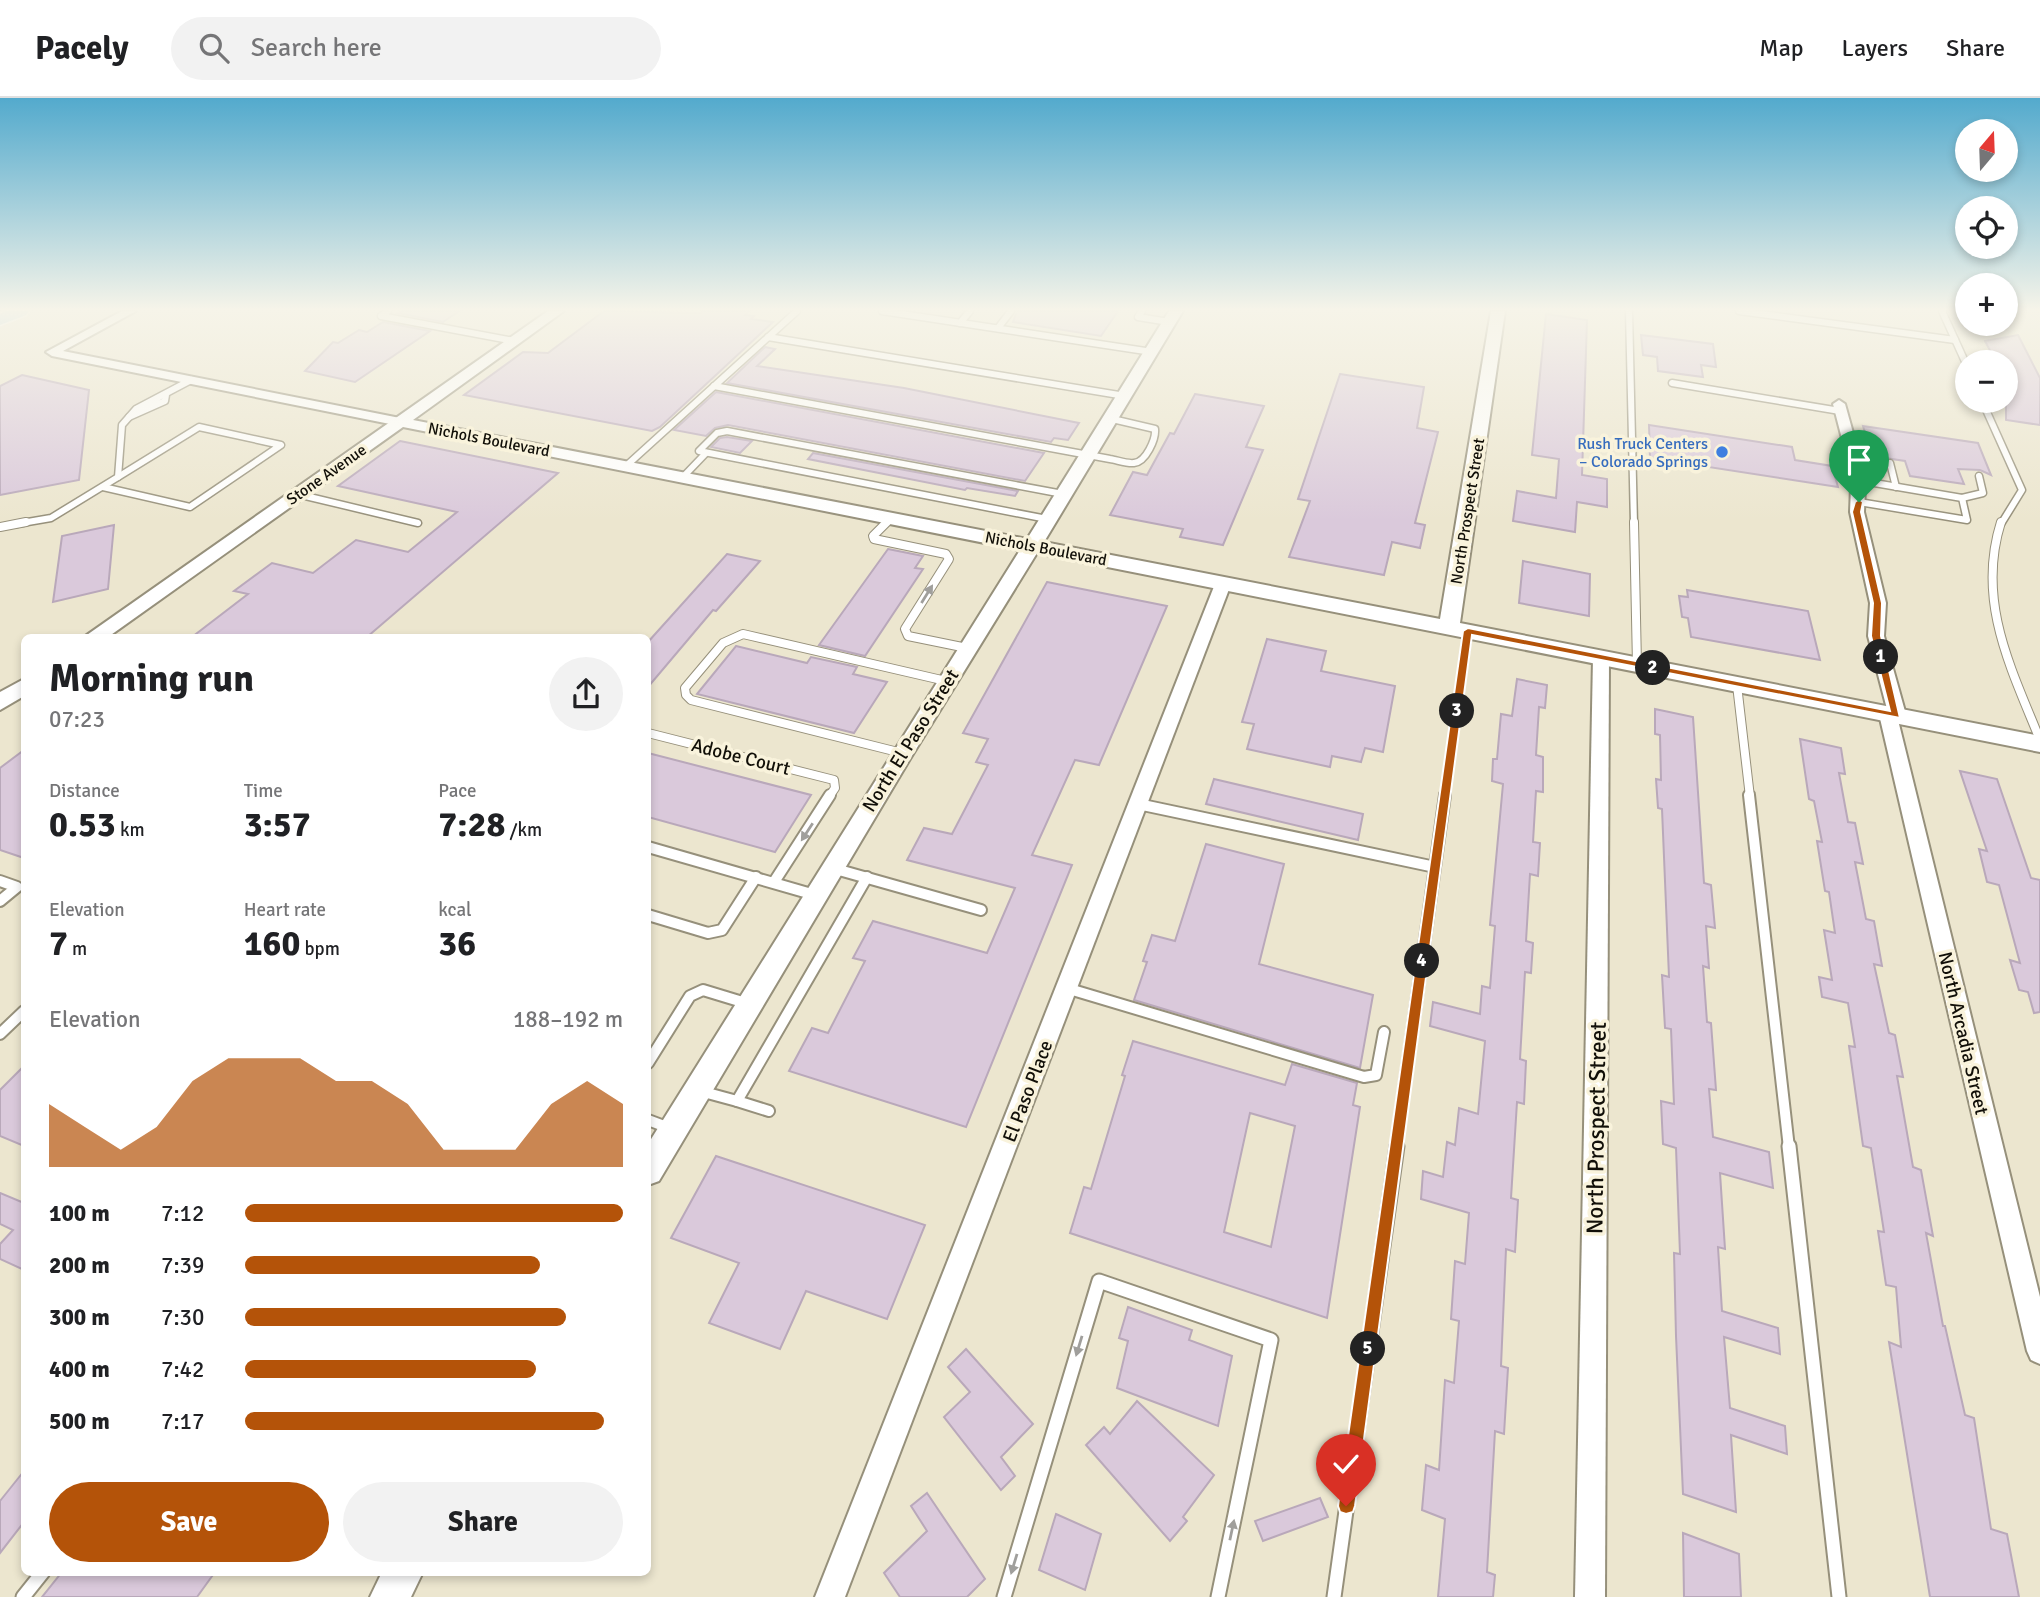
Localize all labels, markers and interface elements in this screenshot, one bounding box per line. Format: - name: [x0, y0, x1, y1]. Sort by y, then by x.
- search box: [171, 17, 661, 80]
- text: Pacely: [35, 28, 129, 69]
- icon: search: [195, 29, 233, 67]
- text: Search here: [251, 32, 382, 64]
- text: Map: [1759, 33, 1804, 63]
- text: Layers: [1842, 33, 1908, 63]
- text: Share: [1946, 33, 2005, 63]
- north arrow: [1955, 119, 2018, 182]
- map controls: [1955, 119, 2018, 413]
- button: locate: [1955, 196, 2018, 259]
- button: +: [1955, 273, 2018, 336]
- button: −: [1955, 350, 2018, 413]
- street label: Nichols Boulevard: [426, 418, 551, 462]
- pin: [1829, 430, 1889, 502]
- place label: Rush Truck Centers – Colorado Springs: [1577, 434, 1708, 472]
- street label: North Prospect Street: [1447, 436, 1489, 586]
- street label: Stone Avenue: [283, 440, 370, 510]
- icon: arrive: [1840, 441, 1878, 479]
- marker: Rush Truck Centers – Colorado Springs: [1714, 444, 1730, 460]
- street label: Nichols Boulevard: [983, 527, 1108, 571]
- one-way arrow: [920, 584, 933, 603]
- pin: 1: [1864, 640, 1898, 674]
- text: 1: [1875, 644, 1886, 668]
- pin: 2: [1636, 650, 1670, 686]
- text: Morning run: [49, 655, 254, 702]
- text: 2: [1647, 655, 1658, 679]
- button: share: [549, 657, 623, 731]
- street label: North El Paso Street: [857, 664, 965, 816]
- pin: 3: [1440, 694, 1474, 728]
- text: 3: [1451, 698, 1462, 722]
- text: 07:23: [49, 705, 105, 734]
- street label: Adobe Court: [689, 733, 793, 781]
- text: Distance: [49, 779, 120, 803]
- text: Time: [244, 779, 283, 803]
- text: Pace: [438, 779, 477, 803]
- text: 0.53: [49, 803, 116, 846]
- text: 3:57: [244, 803, 311, 846]
- text: 7:28: [438, 803, 505, 846]
- text: km: [116, 818, 145, 842]
- text: /km: [505, 818, 542, 842]
- one-way arrow: [800, 822, 813, 841]
- text: Elevation: [49, 898, 125, 922]
- text: Heart rate: [244, 898, 326, 922]
- text: kcal: [438, 898, 472, 922]
- text: 7: [49, 922, 68, 965]
- text: 160: [244, 922, 300, 965]
- text: 36: [438, 922, 476, 965]
- text: m: [68, 937, 87, 961]
- text: bpm: [300, 937, 340, 961]
- pin: 4: [1404, 944, 1440, 978]
- text: 4: [1416, 948, 1427, 972]
- street label: North Arcadia Street: [1933, 949, 1994, 1117]
- text: Elevation: [49, 1005, 141, 1034]
- text: 188–192 m: [513, 1005, 623, 1034]
- street label: North Prospect Street: [1580, 1022, 1613, 1234]
- street label: El Paso Place: [998, 1037, 1058, 1146]
- text: 100 m: [49, 1199, 110, 1228]
- text: 7:12: [161, 1199, 204, 1228]
- text: 200 m: [49, 1251, 110, 1280]
- text: 7:39: [161, 1251, 204, 1280]
- text: 300 m: [49, 1303, 110, 1332]
- text: 7:30: [161, 1303, 204, 1332]
- pin: 5: [1350, 1332, 1386, 1366]
- one-way arrow: [1074, 1336, 1084, 1357]
- text: 5: [1362, 1336, 1373, 1360]
- text: 400 m: [49, 1355, 110, 1384]
- text: 7:42: [161, 1355, 204, 1384]
- text: 500 m: [49, 1407, 110, 1436]
- text: 7:17: [161, 1407, 204, 1436]
- pin: [1316, 1434, 1376, 1506]
- icon: check: [1327, 1445, 1365, 1483]
- button: Save: [49, 1482, 329, 1562]
- button: Share: [343, 1482, 623, 1562]
- one-way arrow: [1226, 1519, 1237, 1541]
- one-way arrow: [1008, 1554, 1018, 1575]

